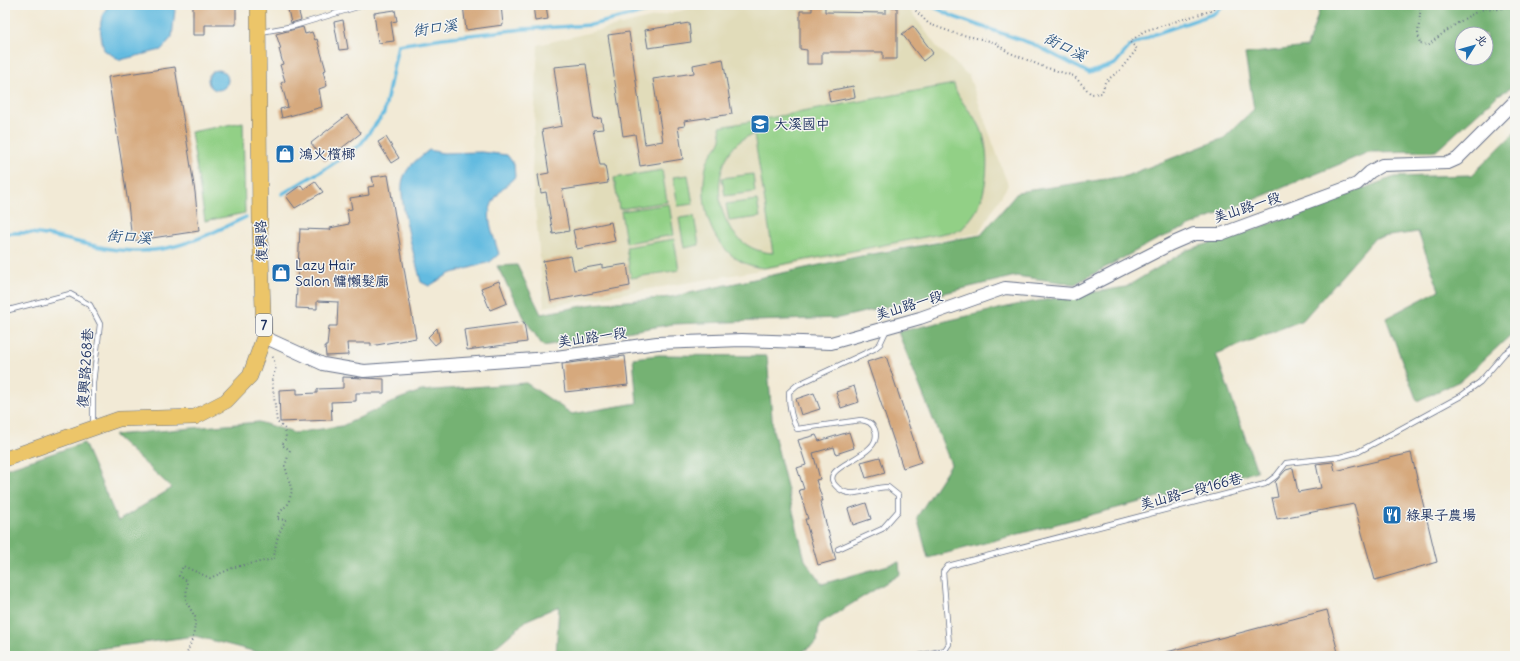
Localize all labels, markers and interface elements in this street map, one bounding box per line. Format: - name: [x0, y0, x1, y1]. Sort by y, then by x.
- water label: 街口溪: [411, 15, 460, 40]
- north arrow: [1454, 26, 1494, 66]
- water label: 街口溪: [1041, 28, 1090, 66]
- text: 北: [1473, 31, 1491, 49]
- school or university icon: 大溪國中: [749, 113, 771, 135]
- place label: 大溪國中: [774, 115, 830, 133]
- shop icon: 鴻火檳榔: [274, 143, 296, 165]
- place label: 鴻火檳榔: [299, 145, 355, 163]
- street label: 美山路一段: [1211, 188, 1283, 226]
- street label: 復興路: [251, 220, 271, 262]
- water label: 街口溪: [106, 225, 153, 248]
- place label: Lazy Hair Salon 慵懶髮廊: [295, 256, 389, 290]
- shop icon: Lazy Hair Salon 慵懶髮廊: [270, 262, 292, 284]
- street label: 美山路一段: [873, 286, 945, 324]
- road number: 7: [256, 314, 272, 336]
- street label: 美山路一段: [556, 323, 628, 351]
- street label: 復興路268巷: [73, 327, 97, 408]
- street label: 美山路一段166巷: [1138, 468, 1245, 513]
- restaurant icon: 綠果子農場: [1381, 504, 1403, 526]
- place label: 綠果子農場: [1406, 506, 1476, 524]

